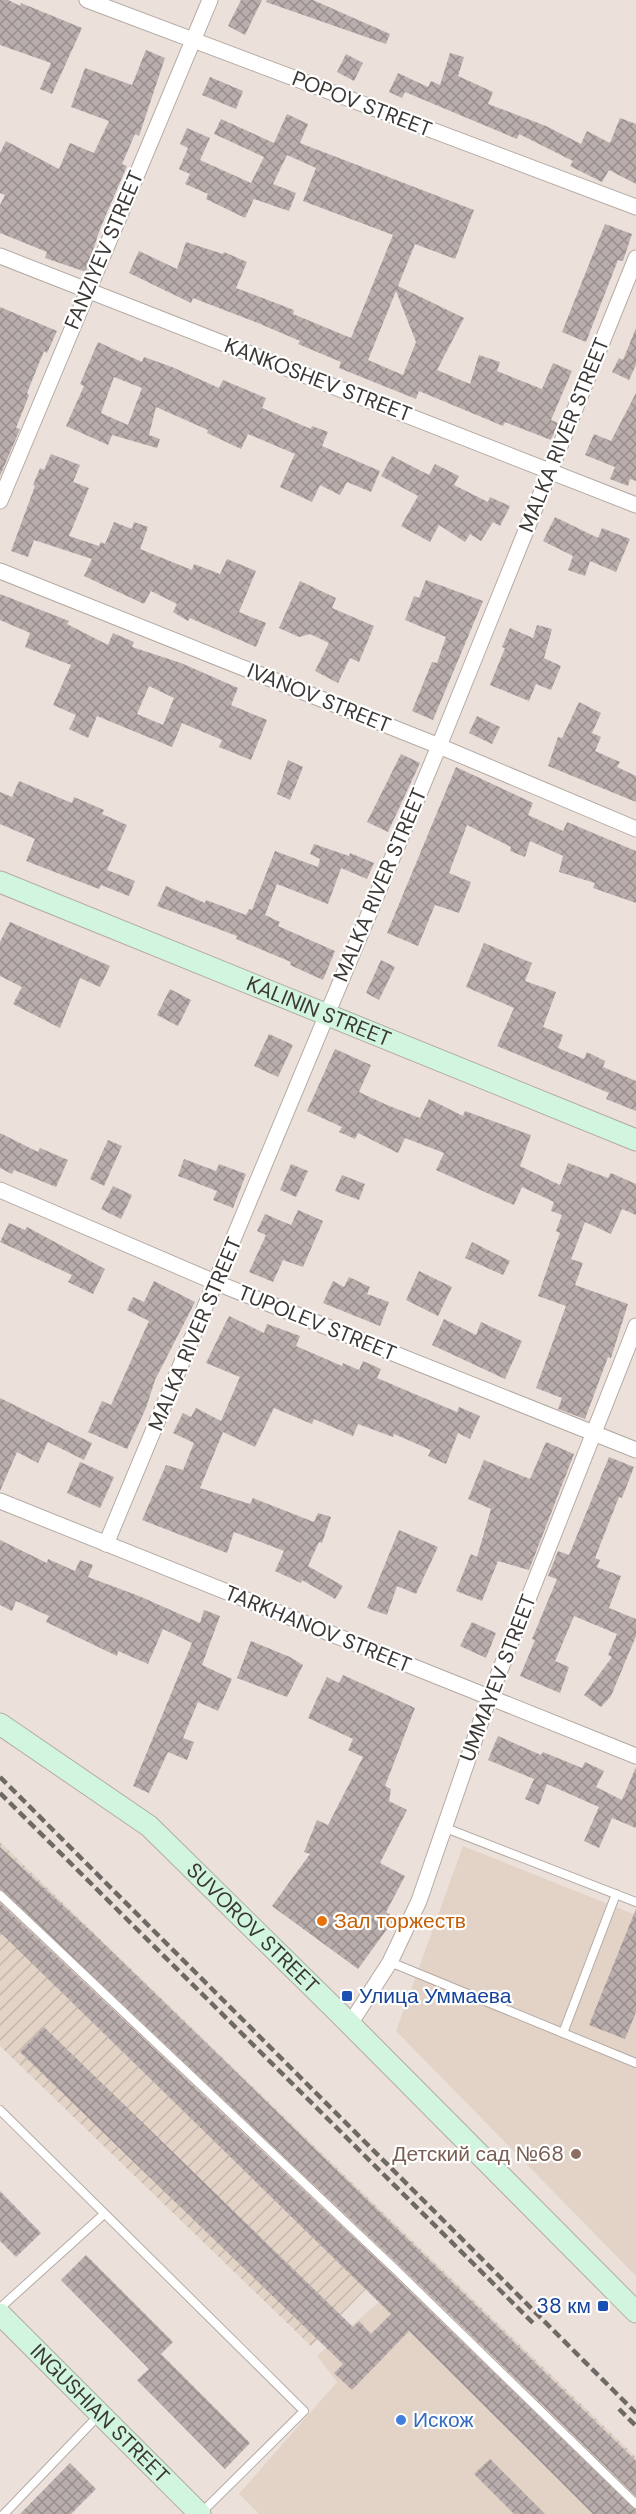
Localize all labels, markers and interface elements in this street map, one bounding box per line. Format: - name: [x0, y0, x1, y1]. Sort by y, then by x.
- street label: POPOV STREET: [288, 64, 436, 144]
- street label: FANZIYEV STREET: [58, 166, 150, 334]
- street label: KANKOSHEV STREET: [221, 331, 416, 429]
- street label: MALKA RIVER STREET: [512, 333, 616, 536]
- street label: IVANOV STREET: [243, 656, 395, 740]
- street label: MALKA RIVER STREET: [327, 784, 433, 986]
- street label: KALININ STREET: [242, 970, 395, 1053]
- street label: MALKA RIVER STREET: [142, 1233, 248, 1435]
- street label: TUPOLEV STREET: [234, 1279, 400, 1368]
- street label: TARKHANOV STREET: [221, 1579, 415, 1679]
- street label: UMMAYEV STREET: [453, 1590, 543, 1766]
- street label: SUVOROV STREET: [180, 1857, 325, 2000]
- place label: Зал торжеств: [334, 1907, 466, 1935]
- marker: Зал торжеств: [315, 1914, 329, 1928]
- place label: Улица Уммаева: [359, 1982, 512, 2010]
- marker: Улица Уммаева: [340, 1989, 354, 2003]
- place label: Детский сад №68: [392, 2140, 564, 2168]
- marker: Детский сад №68: [569, 2147, 583, 2161]
- place label: 38 км: [537, 2292, 591, 2320]
- marker: 38 км: [596, 2299, 610, 2313]
- street label: INGUSHIAN STREET: [24, 2338, 176, 2490]
- place label: Искож: [413, 2406, 474, 2434]
- marker: Искож: [394, 2413, 408, 2427]

